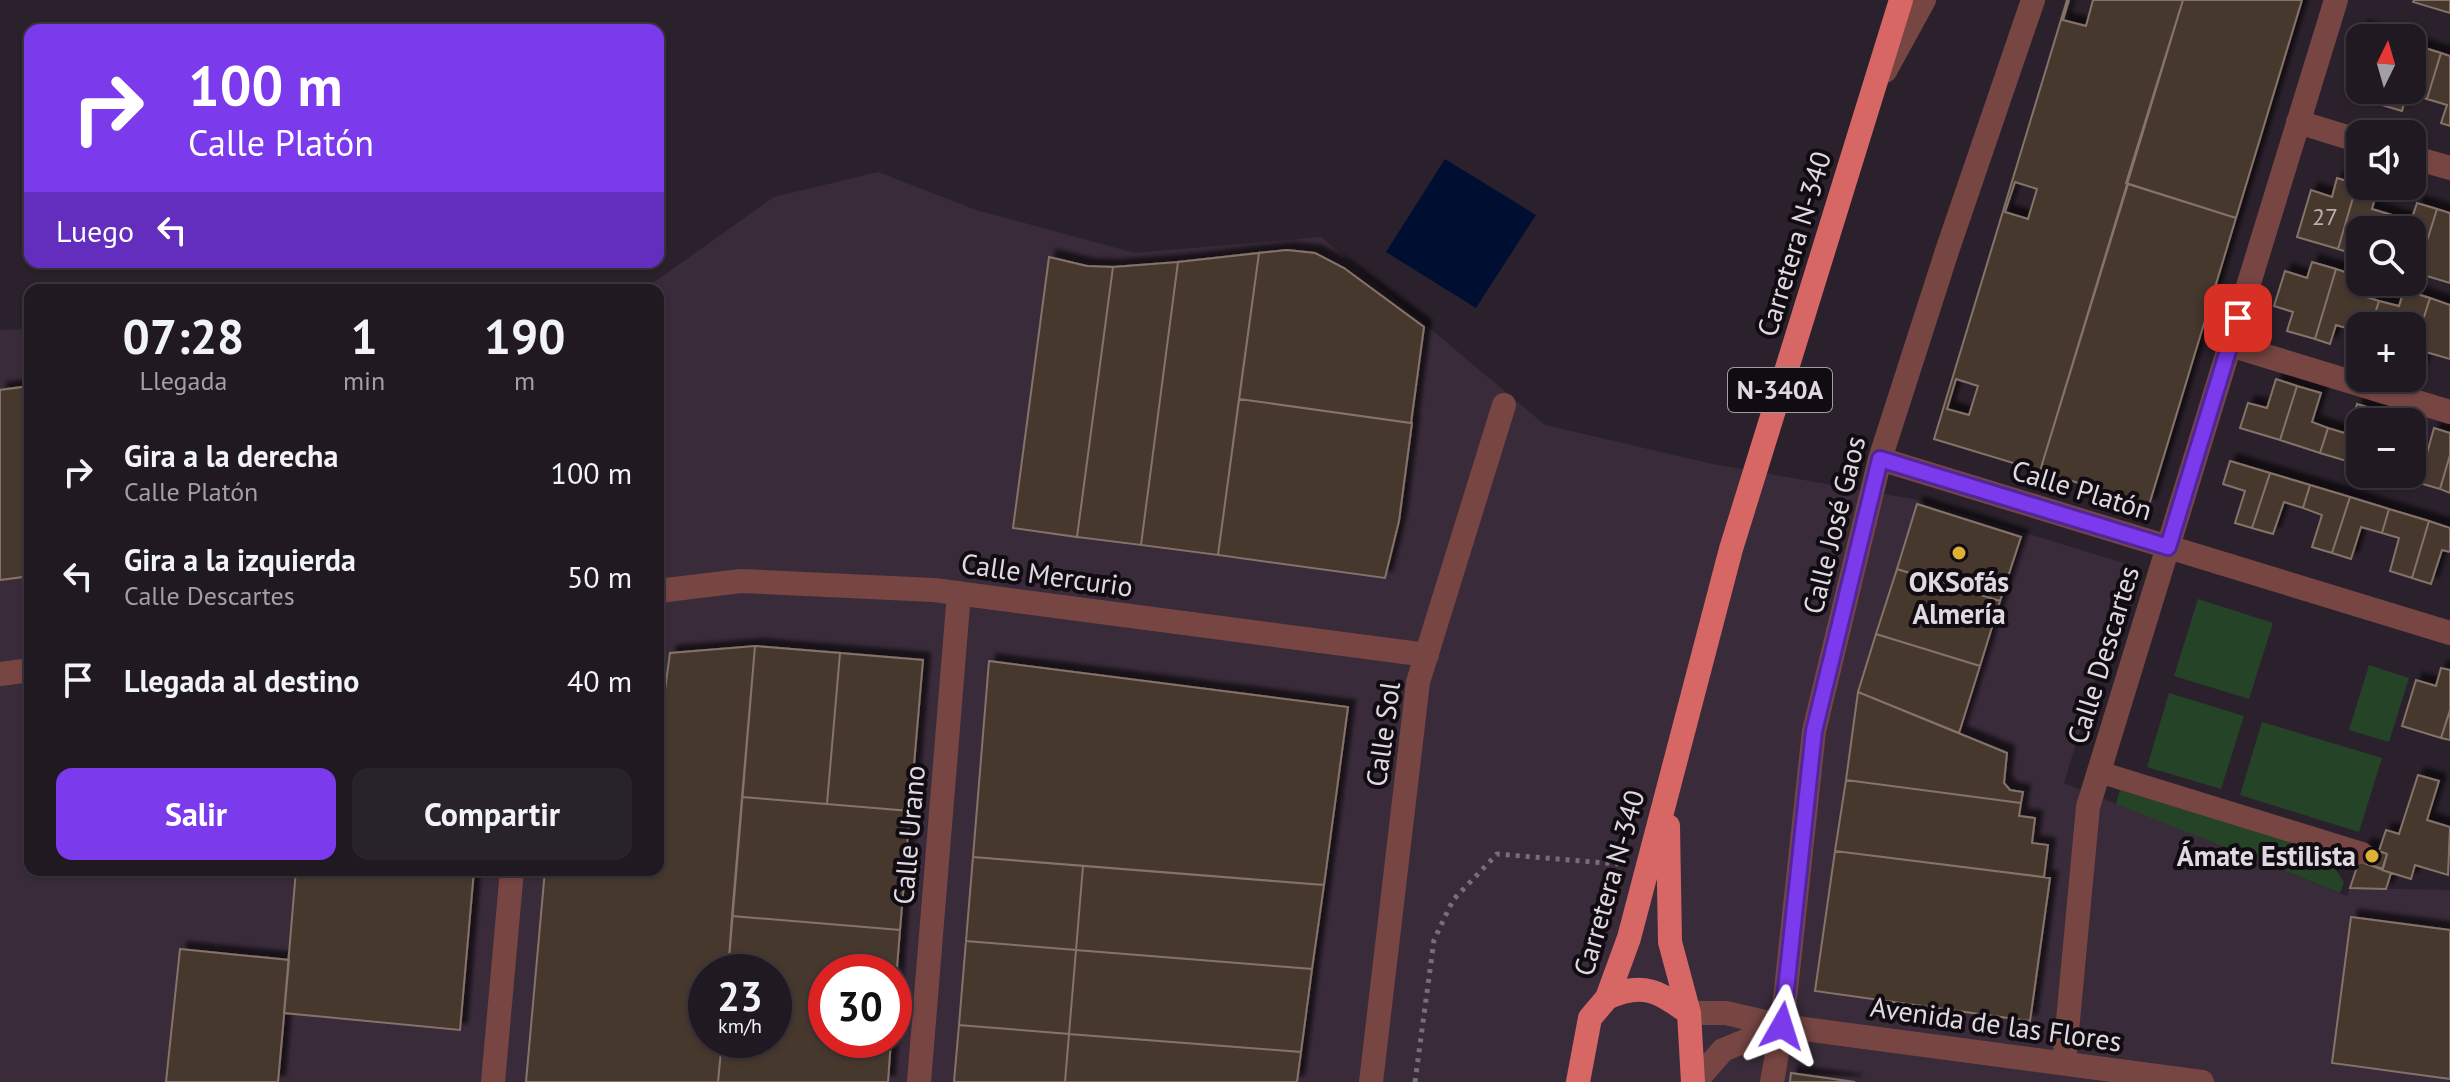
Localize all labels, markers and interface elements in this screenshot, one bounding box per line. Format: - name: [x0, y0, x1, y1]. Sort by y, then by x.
- north arrow: [2346, 24, 2426, 104]
- map controls: [2346, 24, 2426, 488]
- text: 100 m: [188, 49, 343, 121]
- icon: right: [56, 56, 160, 160]
- text: Calle Platón: [188, 119, 374, 166]
- button: sound: [2346, 120, 2426, 200]
- street label: Carretera N-340: [1748, 147, 1839, 341]
- house number: 27: [2312, 201, 2338, 232]
- icon: left: [150, 208, 194, 252]
- text: Luego: [56, 211, 134, 250]
- button: search: [2346, 216, 2426, 296]
- pin: [2204, 284, 2272, 352]
- icon: arrive: [2216, 296, 2260, 340]
- text: 07:28: [123, 305, 244, 367]
- text: 1: [350, 305, 378, 367]
- text: 190: [484, 305, 565, 367]
- button: +: [2346, 312, 2426, 392]
- text: Llegada: [140, 364, 227, 397]
- text: min: [343, 364, 385, 397]
- text: m: [514, 364, 535, 397]
- road number: N-340A: [1728, 368, 1832, 412]
- button: −: [2346, 408, 2426, 488]
- street label: Calle José Gaos: [1794, 432, 1873, 618]
- text: Gira a la derecha: [124, 436, 338, 475]
- icon: right: [56, 450, 100, 494]
- street label: Calle Platón: [2008, 451, 2157, 528]
- text: 100 m: [551, 453, 632, 492]
- text: Calle Platón: [124, 475, 258, 508]
- text: Gira a la izquierda: [124, 540, 356, 579]
- street label: Calle Mercurio: [959, 544, 1135, 605]
- marker: OKSofás Almería: [1950, 544, 1968, 562]
- icon: left: [56, 554, 100, 598]
- text: 50 m: [567, 557, 632, 596]
- street label: Calle Descartes: [2058, 562, 2147, 748]
- place label: OKSofás Almería: [1909, 563, 2009, 632]
- text: Calle Descartes: [124, 579, 295, 612]
- icon: arrive: [56, 658, 100, 702]
- text: Llegada al destino: [124, 661, 359, 700]
- text: 40 m: [567, 661, 632, 700]
- street label: Calle Sol: [1357, 679, 1408, 789]
- street label: Calle Urano: [884, 764, 933, 906]
- button: Salir: [56, 768, 336, 860]
- button: Compartir: [352, 768, 632, 860]
- street label: Carretera N-340: [1564, 786, 1653, 980]
- place label: Ámate Estilista: [2177, 837, 2356, 874]
- marker: Ámate Estilista: [2363, 847, 2381, 865]
- speed limit sign: 30: [808, 954, 912, 1058]
- text: 23: [717, 970, 763, 1022]
- position arrow: [1740, 984, 1824, 1068]
- street label: Avenida de las Flores: [1868, 988, 2124, 1059]
- text: km/h: [718, 1013, 762, 1039]

